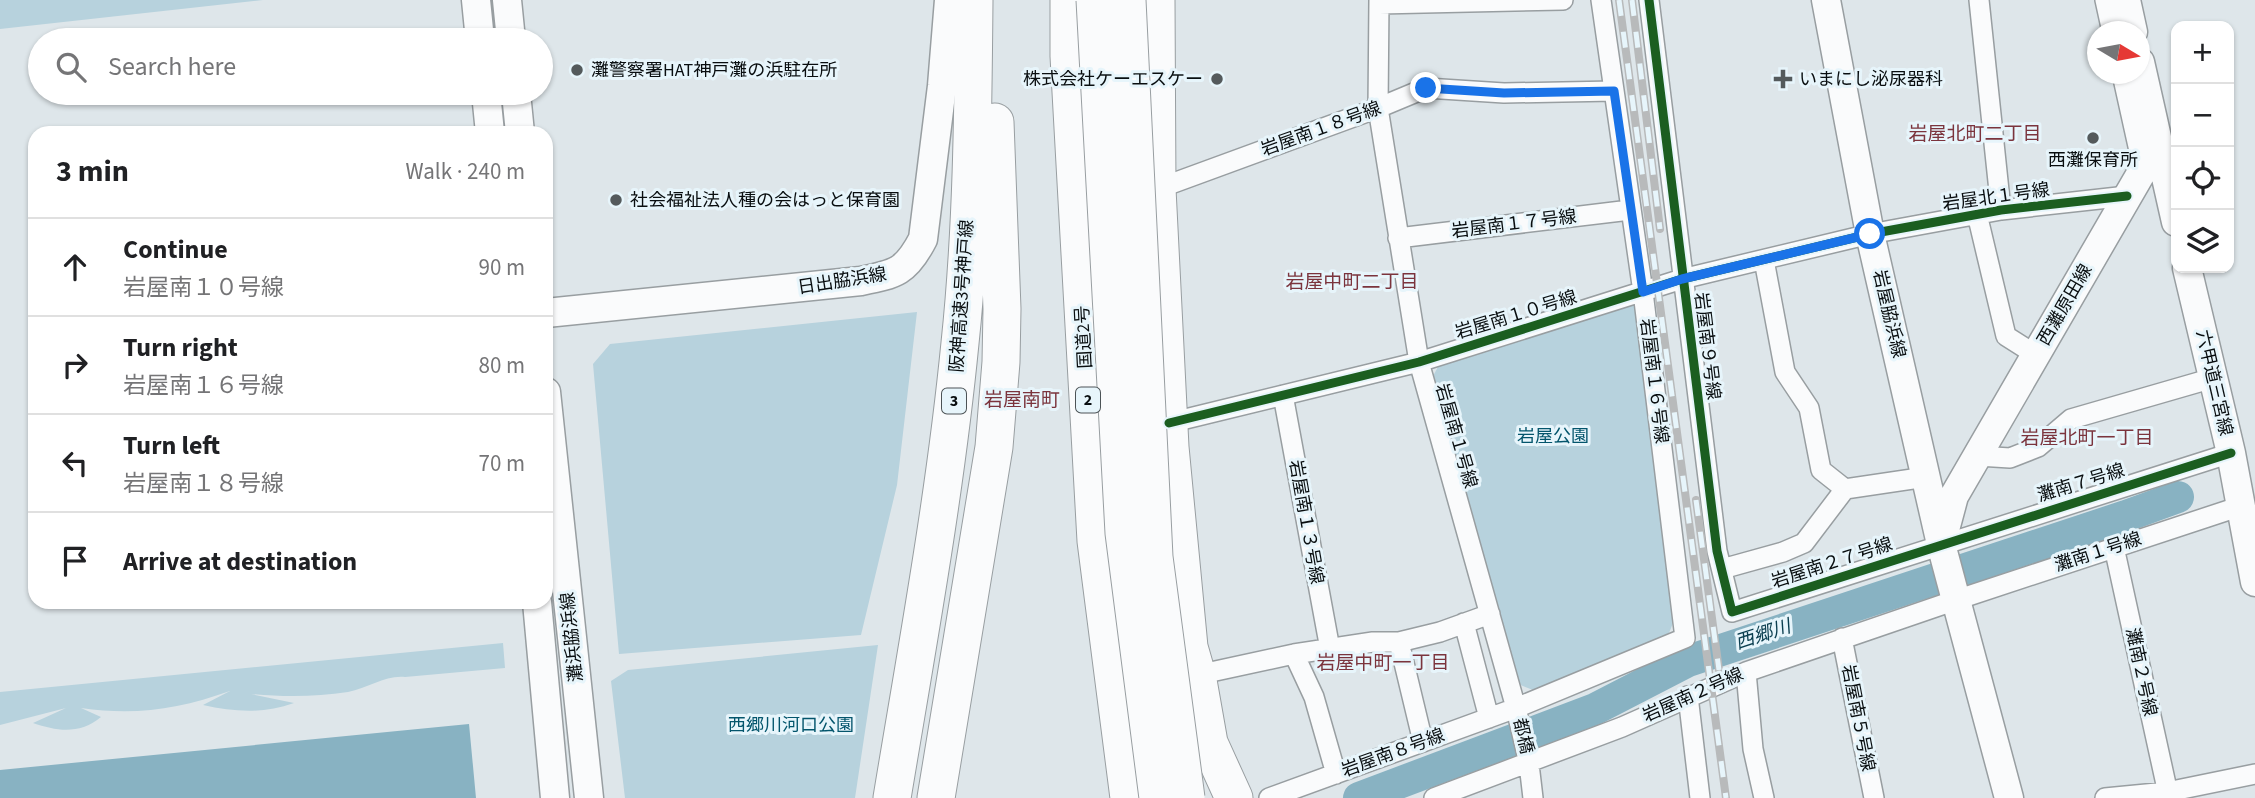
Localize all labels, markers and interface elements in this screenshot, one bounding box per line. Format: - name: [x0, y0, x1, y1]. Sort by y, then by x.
- north arrow: [2087, 21, 2150, 84]
- map controls: [2171, 21, 2234, 273]
- button: +: [2171, 21, 2234, 84]
- search box: [28, 28, 553, 105]
- icon: search: [52, 48, 90, 86]
- text: Search here: [108, 48, 236, 85]
- place label: 灘警察署HAT神戸灘の浜駐在所: [591, 58, 837, 83]
- marker: 灘警察署HAT神戸灘の浜駐在所: [569, 62, 585, 78]
- place label: 株式会社ケーエスケー: [1023, 67, 1203, 92]
- place label: いまにし泌尿器科: [1799, 67, 1943, 92]
- marker: いまにし泌尿器科: [1773, 69, 1793, 89]
- marker: 株式会社ケーエスケー: [1209, 71, 1225, 87]
- route end: [1410, 72, 1441, 103]
- button: −: [2171, 84, 2234, 147]
- street label: 岩屋南１８号線: [1258, 96, 1384, 162]
- district label: 岩屋北町二丁目: [1908, 121, 2042, 148]
- marker: 西灘保育所: [2085, 130, 2101, 146]
- button: locate: [2171, 147, 2234, 210]
- place label: 西灘保育所: [2048, 148, 2138, 173]
- text: 3 min: [56, 150, 129, 193]
- text: Walk · 240 m: [406, 155, 525, 188]
- street label: 岩屋北１号線: [1941, 177, 2051, 217]
- place label: 社会福祉法人種の会はっと保育園: [630, 188, 900, 213]
- marker: 社会福祉法人種の会はっと保育園: [608, 192, 624, 208]
- street label: 岩屋南１７号線: [1450, 204, 1578, 244]
- button: layers: [2171, 210, 2234, 273]
- route start: [1854, 218, 1885, 249]
- street label: 阪神高速3号神戸線: [944, 219, 980, 373]
- text: Continue: [123, 231, 228, 268]
- icon: ahead: [56, 248, 94, 286]
- text: 90 m: [478, 251, 525, 284]
- street label: 西灘原田線: [2032, 260, 2098, 350]
- street label: 日出脇浜線: [796, 262, 888, 300]
- street label: 岩屋脇浜線: [1867, 267, 1911, 361]
- district label: 岩屋中町二丁目: [1285, 269, 1419, 296]
- text: 岩屋南１０号線: [123, 271, 284, 304]
- street label: 岩屋南１０号線: [1452, 285, 1580, 345]
- street label: 岩屋南９号線: [1688, 291, 1726, 401]
- street label: 国道2号: [1070, 305, 1098, 369]
- street label: 岩屋南１６号線: [1634, 317, 1674, 445]
- street label: 六甲道三宮線: [2190, 328, 2238, 438]
- text: Turn right: [123, 329, 238, 366]
- icon: right: [56, 346, 94, 384]
- text: 80 m: [478, 349, 525, 382]
- text: 岩屋南１６号線: [123, 369, 284, 402]
- street label: 岩屋南１号線: [1429, 381, 1483, 491]
- district label: 岩屋南町: [984, 387, 1060, 414]
- road number: 3: [942, 388, 966, 414]
- road number: 2: [1076, 388, 1100, 412]
- park label: 岩屋公園: [1517, 424, 1589, 449]
- district label: 岩屋北町一丁目: [2020, 425, 2154, 452]
- text: Turn left: [123, 427, 220, 464]
- icon: left: [56, 444, 94, 482]
- text: 70 m: [478, 447, 525, 480]
- street label: 岩屋南１３号線: [1283, 458, 1329, 586]
- street label: 灘南７号線: [2034, 458, 2128, 508]
- text: 岩屋南１８号線: [123, 467, 284, 500]
- street label: 灘南１号線: [2051, 526, 2145, 578]
- street label: 岩屋南２７号線: [1768, 532, 1896, 594]
- icon: arrive: [56, 542, 94, 580]
- text: Arrive at destination: [123, 543, 357, 580]
- street label: 灘浜脇浜線: [555, 591, 589, 683]
- water label: 西郷川: [1732, 613, 1796, 657]
- street label: 灘南２号線: [2119, 625, 2163, 719]
- district label: 岩屋中町一丁目: [1316, 650, 1450, 677]
- street label: 岩屋南２号線: [1639, 662, 1747, 728]
- street label: 岩屋南５号線: [1835, 663, 1881, 773]
- park label: 西郷川河口公園: [728, 713, 854, 738]
- street label: 都橋: [1507, 716, 1539, 756]
- street label: 岩屋南８号線: [1338, 723, 1448, 783]

